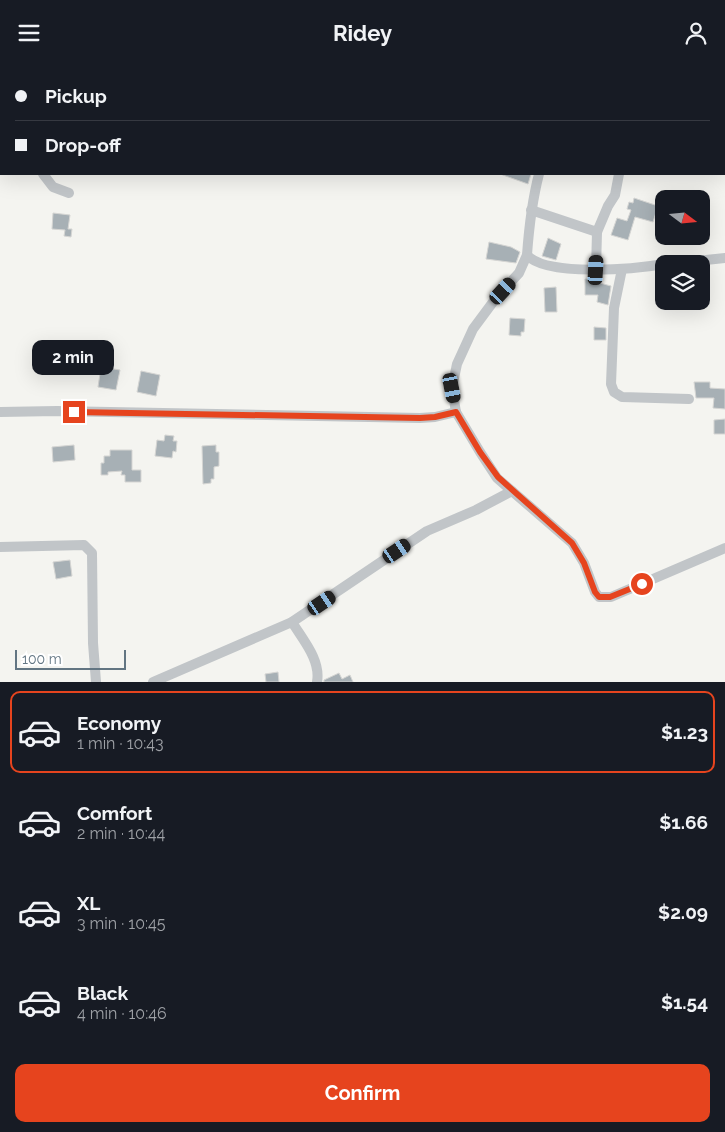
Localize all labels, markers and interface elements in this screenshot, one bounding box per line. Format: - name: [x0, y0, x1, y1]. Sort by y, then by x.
- icon: menu: [15, 19, 43, 47]
- icon: person: [682, 19, 710, 47]
- text: Ridey: [333, 20, 392, 46]
- text: Pickup: [45, 85, 107, 107]
- text: Drop-off: [45, 134, 121, 156]
- north arrow: [655, 190, 710, 245]
- map controls: [655, 190, 710, 310]
- car: [587, 255, 604, 285]
- button: layers: [655, 255, 710, 310]
- car: [487, 275, 518, 307]
- callout: 2 min: [33, 339, 115, 375]
- text: 2 min: [52, 348, 94, 367]
- car: [441, 372, 462, 404]
- route end: [63, 401, 85, 423]
- car: [380, 536, 413, 566]
- route start: [631, 573, 653, 595]
- car: [305, 588, 338, 618]
- scale bar: [15, 647, 126, 670]
- text: 100 m: [22, 651, 62, 667]
- icon: car: [17, 710, 62, 755]
- text: Economy: [77, 712, 161, 734]
- text: $1.23: [661, 721, 708, 743]
- text: 1 min · 10:43: [77, 734, 164, 753]
- icon: car: [17, 800, 62, 845]
- text: Comfort: [77, 802, 152, 824]
- text: $1.66: [659, 811, 708, 833]
- text: 2 min · 10:44: [77, 824, 165, 843]
- icon: car: [17, 890, 62, 935]
- text: XL: [77, 892, 100, 914]
- text: $2.09: [658, 901, 708, 923]
- text: 3 min · 10:45: [77, 914, 165, 933]
- icon: car: [17, 980, 62, 1025]
- text: Black: [77, 982, 128, 1004]
- text: $1.54: [661, 991, 708, 1013]
- text: 4 min · 10:46: [77, 1004, 167, 1023]
- button: Confirm: [15, 1064, 710, 1122]

